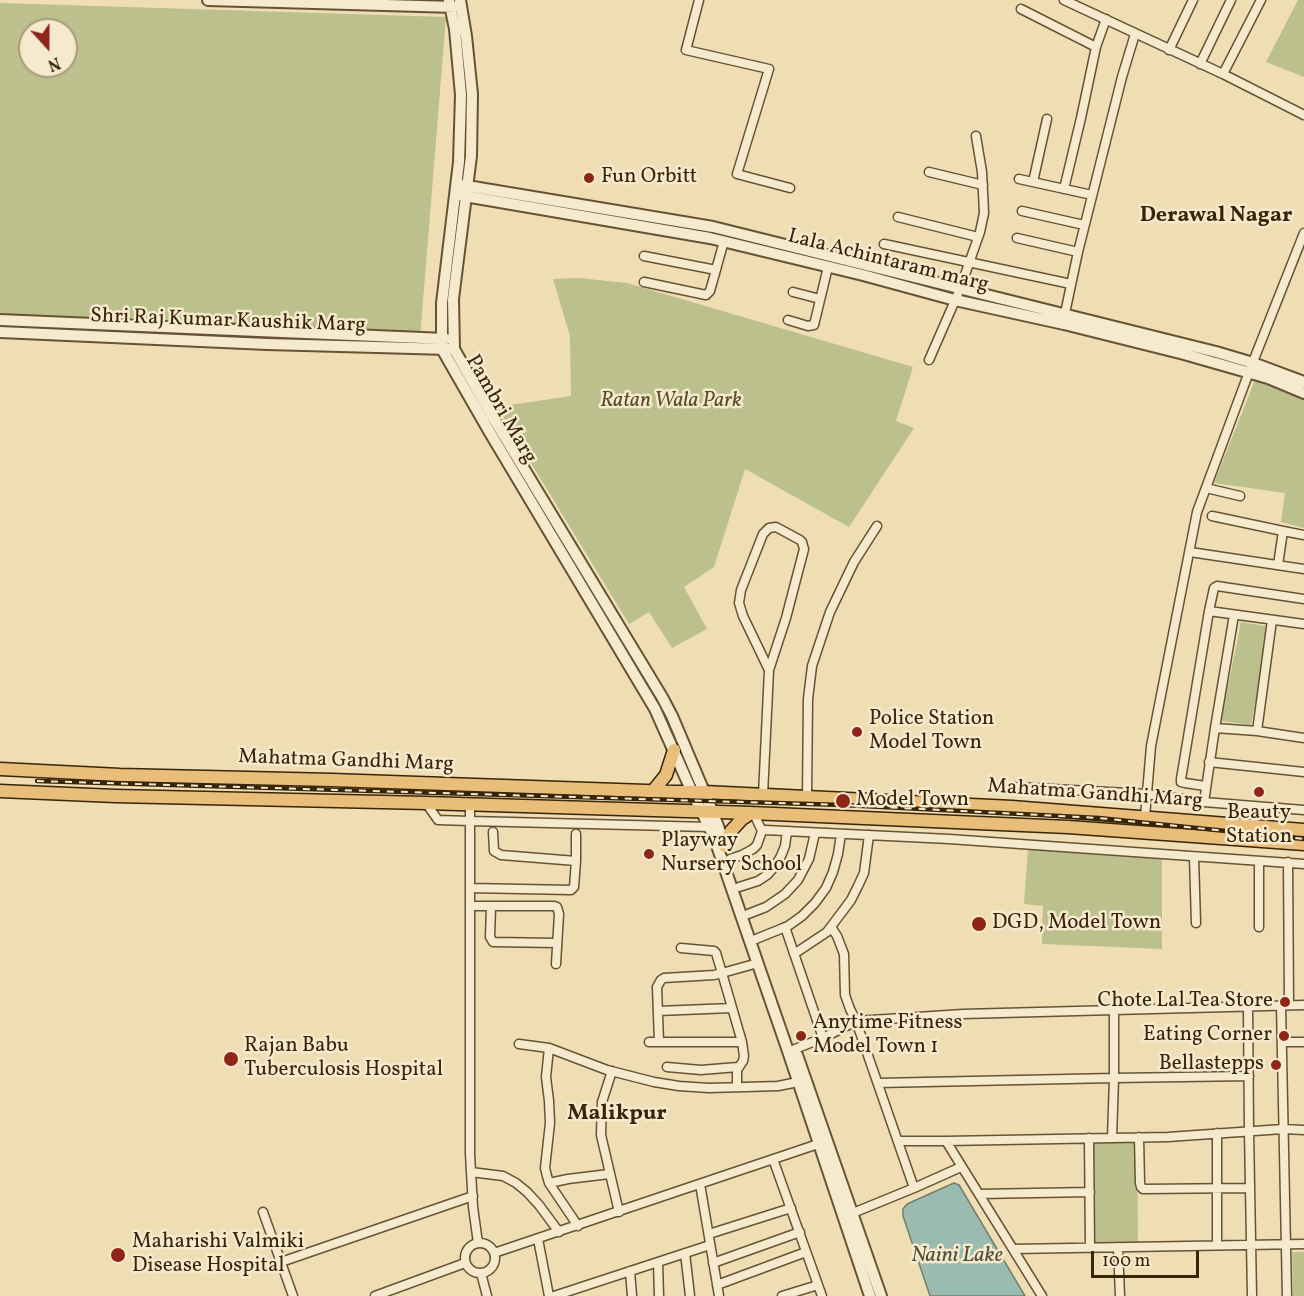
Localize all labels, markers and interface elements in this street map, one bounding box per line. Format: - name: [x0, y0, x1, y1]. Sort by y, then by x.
- north arrow: [18, 18, 78, 78]
- text: N: [44, 51, 63, 75]
- place label: Fun Orbitt: [601, 165, 697, 191]
- marker: Fun Orbitt: [582, 171, 596, 185]
- district label: Derawal Nagar: [1140, 204, 1292, 230]
- street label: Lala Achintaram marg: [785, 225, 991, 299]
- street label: Shri Raj Kumar Kaushik Marg: [90, 305, 366, 339]
- street label: Pambri Marg: [459, 351, 541, 469]
- park label: Ratan Wala Park: [600, 389, 742, 415]
- place label: Police Station Model Town: [869, 707, 994, 757]
- marker: Police Station Model Town: [850, 725, 864, 739]
- street label: Mahatma Gandhi Marg: [238, 746, 454, 778]
- street label: Mahatma Gandhi Marg: [986, 775, 1204, 815]
- marker: Beauty Station: [1252, 785, 1266, 799]
- place label: Model Town: [856, 788, 969, 814]
- marker: Model Town: [834, 792, 852, 810]
- place label: Beauty Station: [1226, 801, 1292, 851]
- place label: Playway Nursery School: [661, 829, 802, 879]
- marker: Playway Nursery School: [642, 847, 656, 861]
- place label: DGD, Model Town: [992, 911, 1161, 937]
- marker: DGD, Model Town: [970, 915, 988, 933]
- place label: Chote Lal Tea Store: [1097, 989, 1273, 1015]
- marker: Chote Lal Tea Store: [1278, 995, 1292, 1009]
- place label: Anytime Fitness Model Town 1: [813, 1011, 963, 1061]
- place label: Eating Corner: [1143, 1023, 1272, 1049]
- marker: Anytime Fitness Model Town 1: [794, 1029, 808, 1043]
- marker: Eating Corner: [1277, 1029, 1291, 1043]
- place label: Rajan Babu Tuberculosis Hospital: [244, 1034, 443, 1084]
- marker: Rajan Babu Tuberculosis Hospital: [222, 1050, 240, 1068]
- place label: Bellastepps: [1159, 1052, 1264, 1078]
- marker: Bellastepps: [1269, 1058, 1283, 1072]
- district label: Malikpur: [567, 1102, 667, 1128]
- place label: Maharishi Valmiki Disease Hospital: [132, 1230, 304, 1280]
- scale bar: [1094, 1239, 1202, 1277]
- water label: Naini Lake: [911, 1244, 1003, 1270]
- marker: Maharishi Valmiki Disease Hospital: [109, 1246, 127, 1264]
- text: 100 m: [1102, 1249, 1151, 1274]

